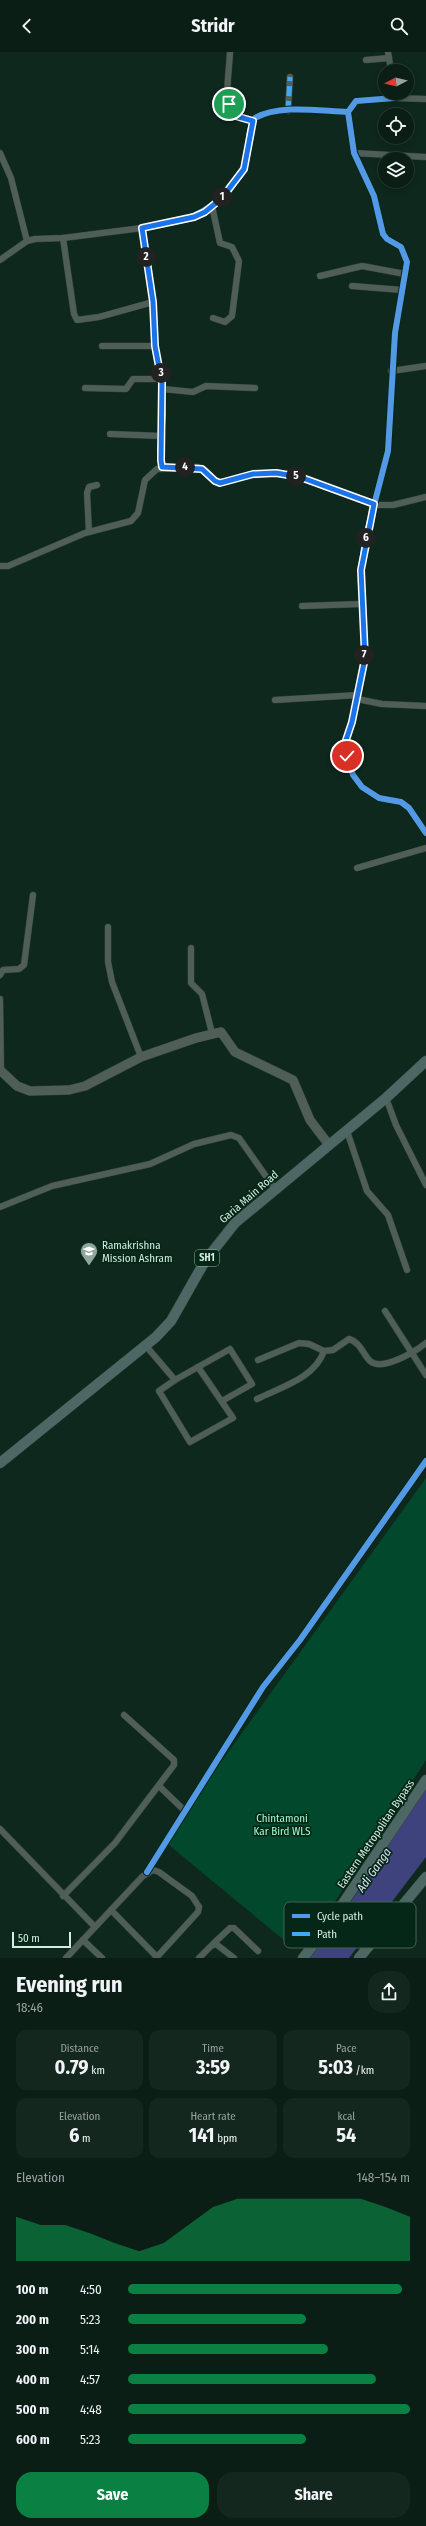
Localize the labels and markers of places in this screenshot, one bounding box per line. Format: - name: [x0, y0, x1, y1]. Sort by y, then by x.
- pin: [212, 87, 246, 121]
- pin: 1: [212, 187, 232, 207]
- pin: 2: [136, 247, 156, 267]
- pin: 3: [151, 363, 171, 383]
- pin: 4: [175, 457, 195, 477]
- pin: 5: [286, 466, 306, 486]
- pin: 6: [356, 528, 376, 548]
- pin: 7: [354, 645, 374, 665]
- pin: [330, 739, 364, 773]
- place label: Ramakrishna Mission Ashram: [102, 1239, 172, 1265]
- school or university icon: Ramakrishna Mission Ashram: [79, 1241, 99, 1266]

